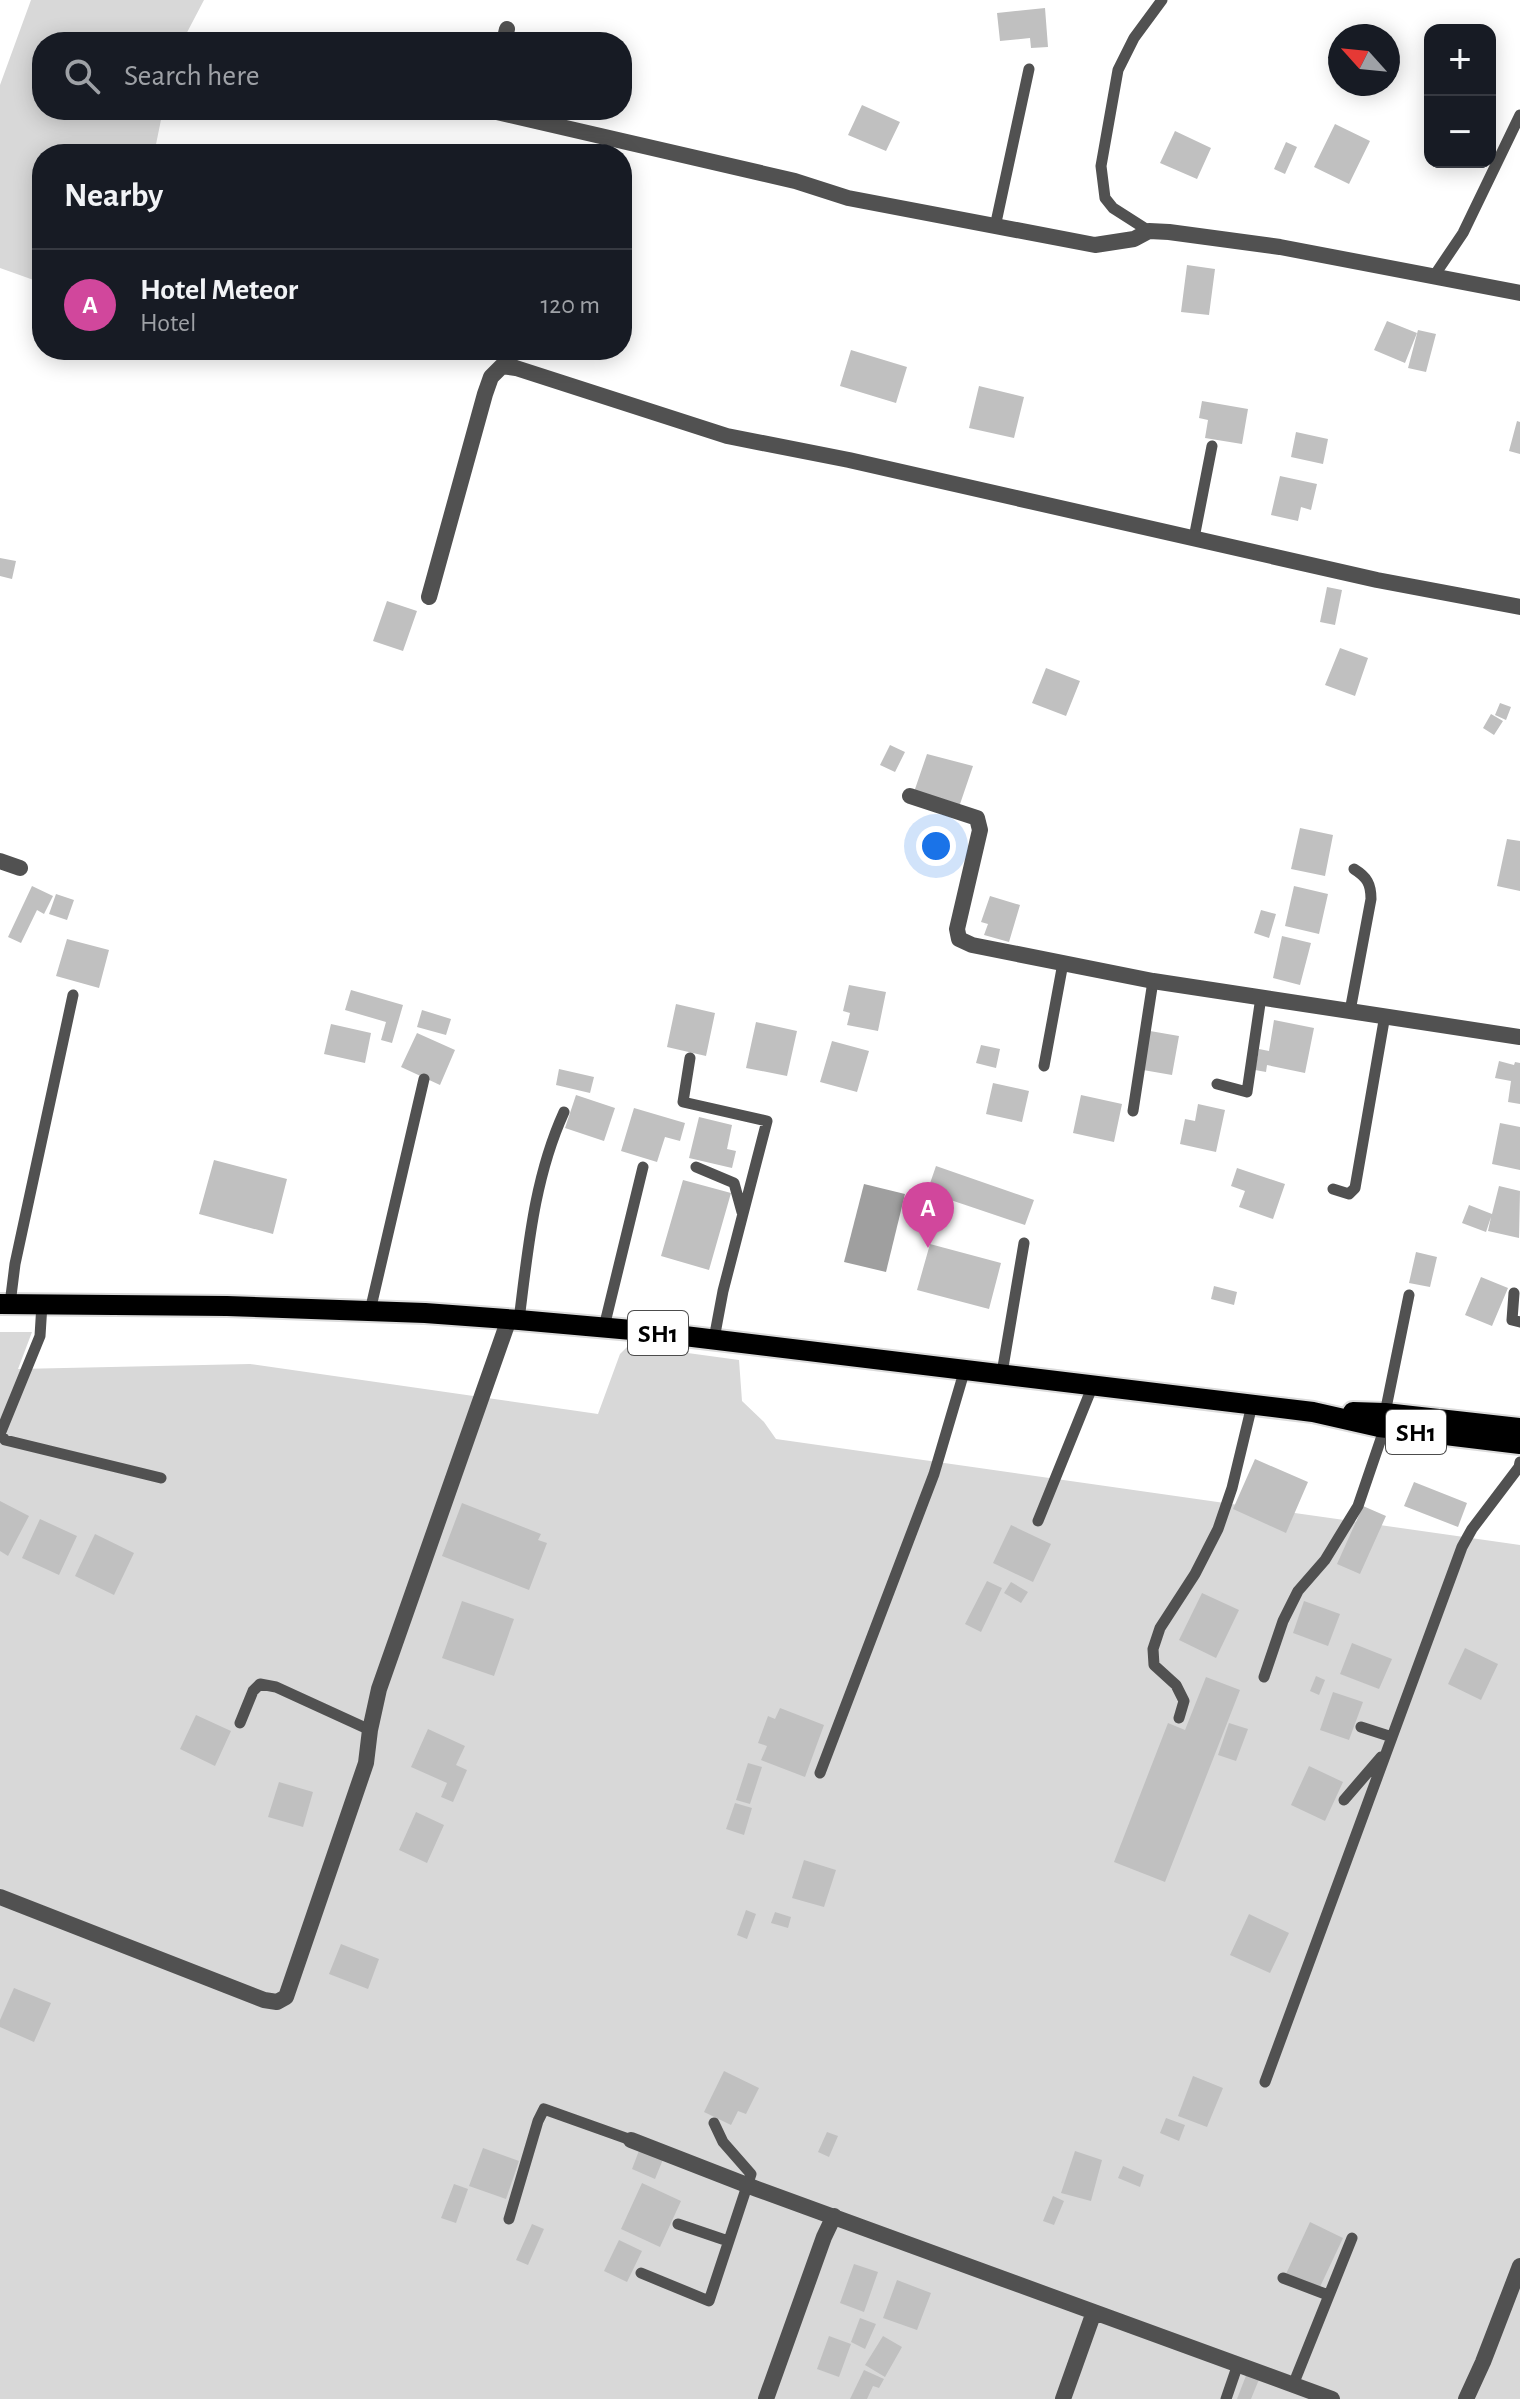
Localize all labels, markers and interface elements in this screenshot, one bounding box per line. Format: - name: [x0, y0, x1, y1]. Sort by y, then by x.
- north arrow: [1328, 24, 1400, 96]
- map controls: [1424, 24, 1496, 168]
- button: +: [1424, 24, 1496, 96]
- search box: [32, 32, 632, 120]
- icon: search: [60, 54, 104, 98]
- text: Search here: [124, 61, 260, 91]
- button: −: [1424, 96, 1496, 168]
- text: Nearby: [64, 179, 163, 213]
- text: Hotel Meteor: [140, 275, 298, 305]
- text: A: [82, 292, 98, 318]
- text: 120 m: [540, 292, 600, 318]
- text: Hotel: [140, 310, 196, 336]
- your location: [916, 826, 956, 866]
- pin: A: [902, 1182, 954, 1248]
- road number: SH1: [628, 1311, 688, 1355]
- road number: SH1: [1386, 1410, 1446, 1454]

